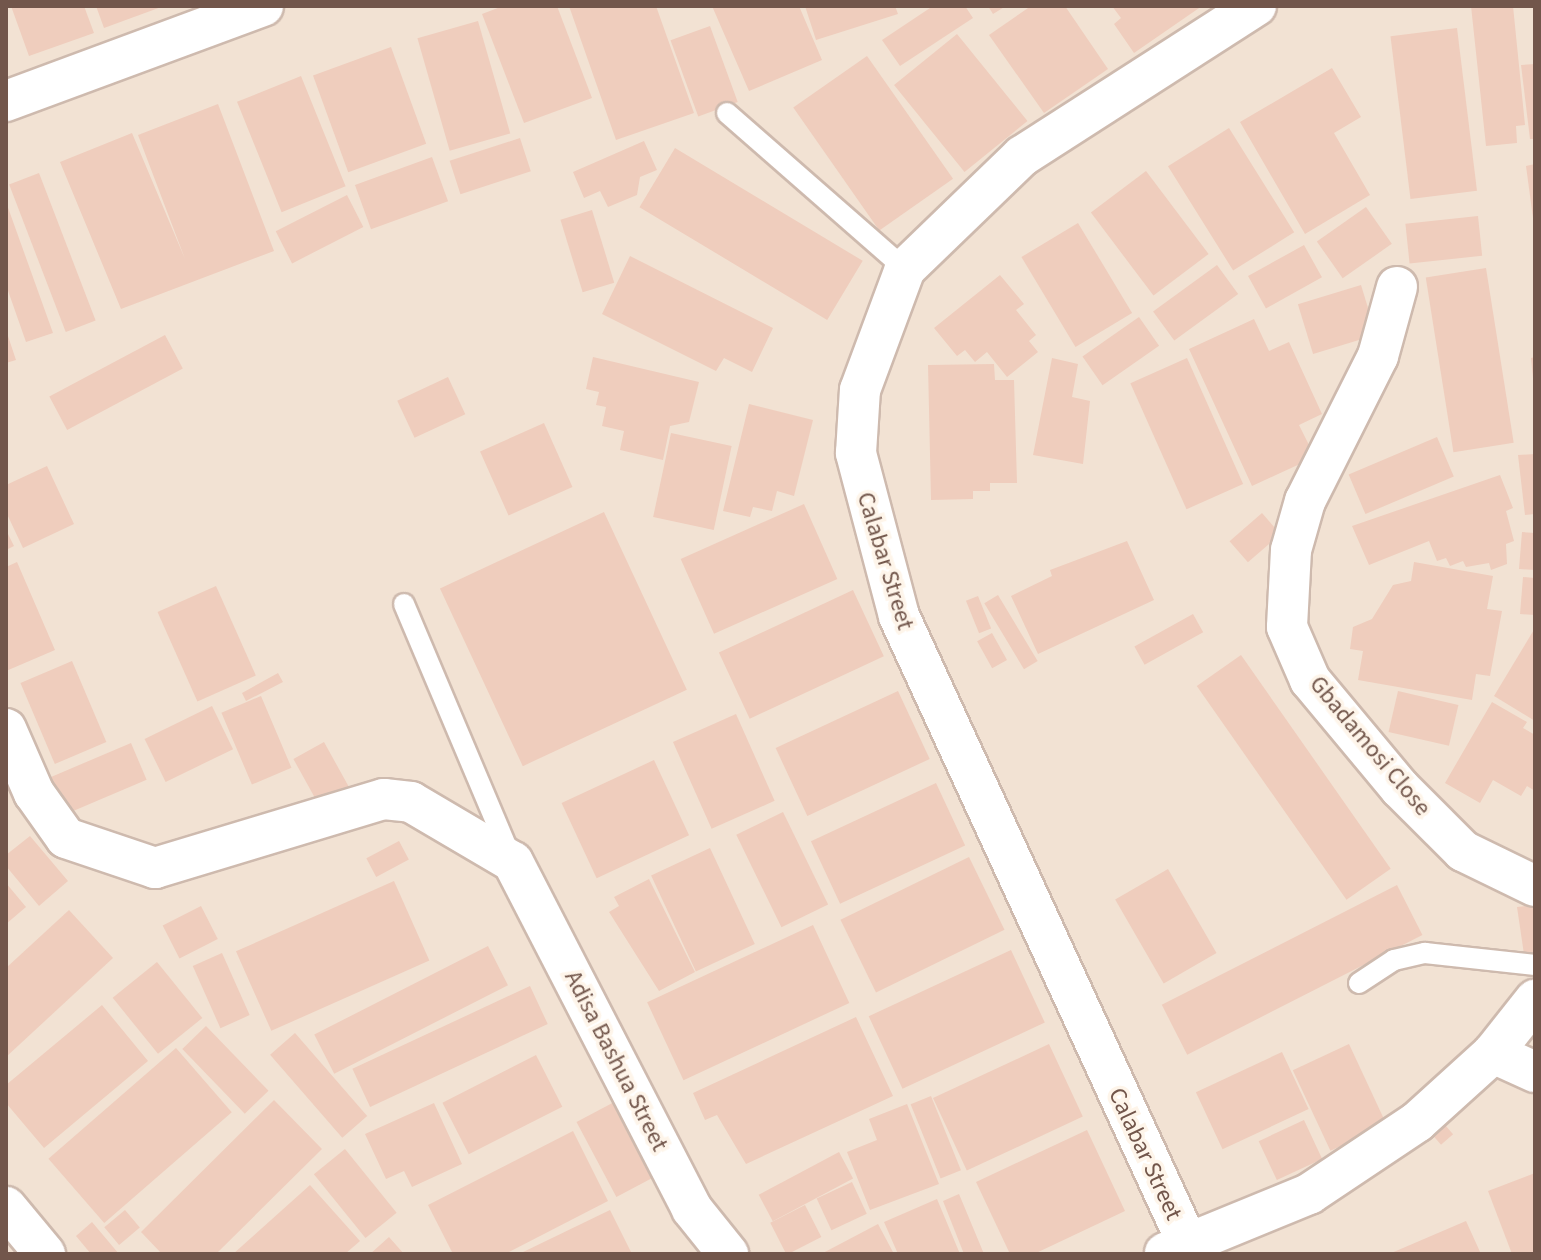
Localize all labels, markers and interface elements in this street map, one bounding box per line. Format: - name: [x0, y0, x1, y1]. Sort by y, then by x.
- street label: Calabar Street: [850, 489, 920, 633]
- street label: Gbadamosi Close: [1303, 670, 1437, 822]
- street label: Adisa Bashua Street: [558, 966, 674, 1156]
- street label: Calabar Street: [1102, 1083, 1188, 1225]

